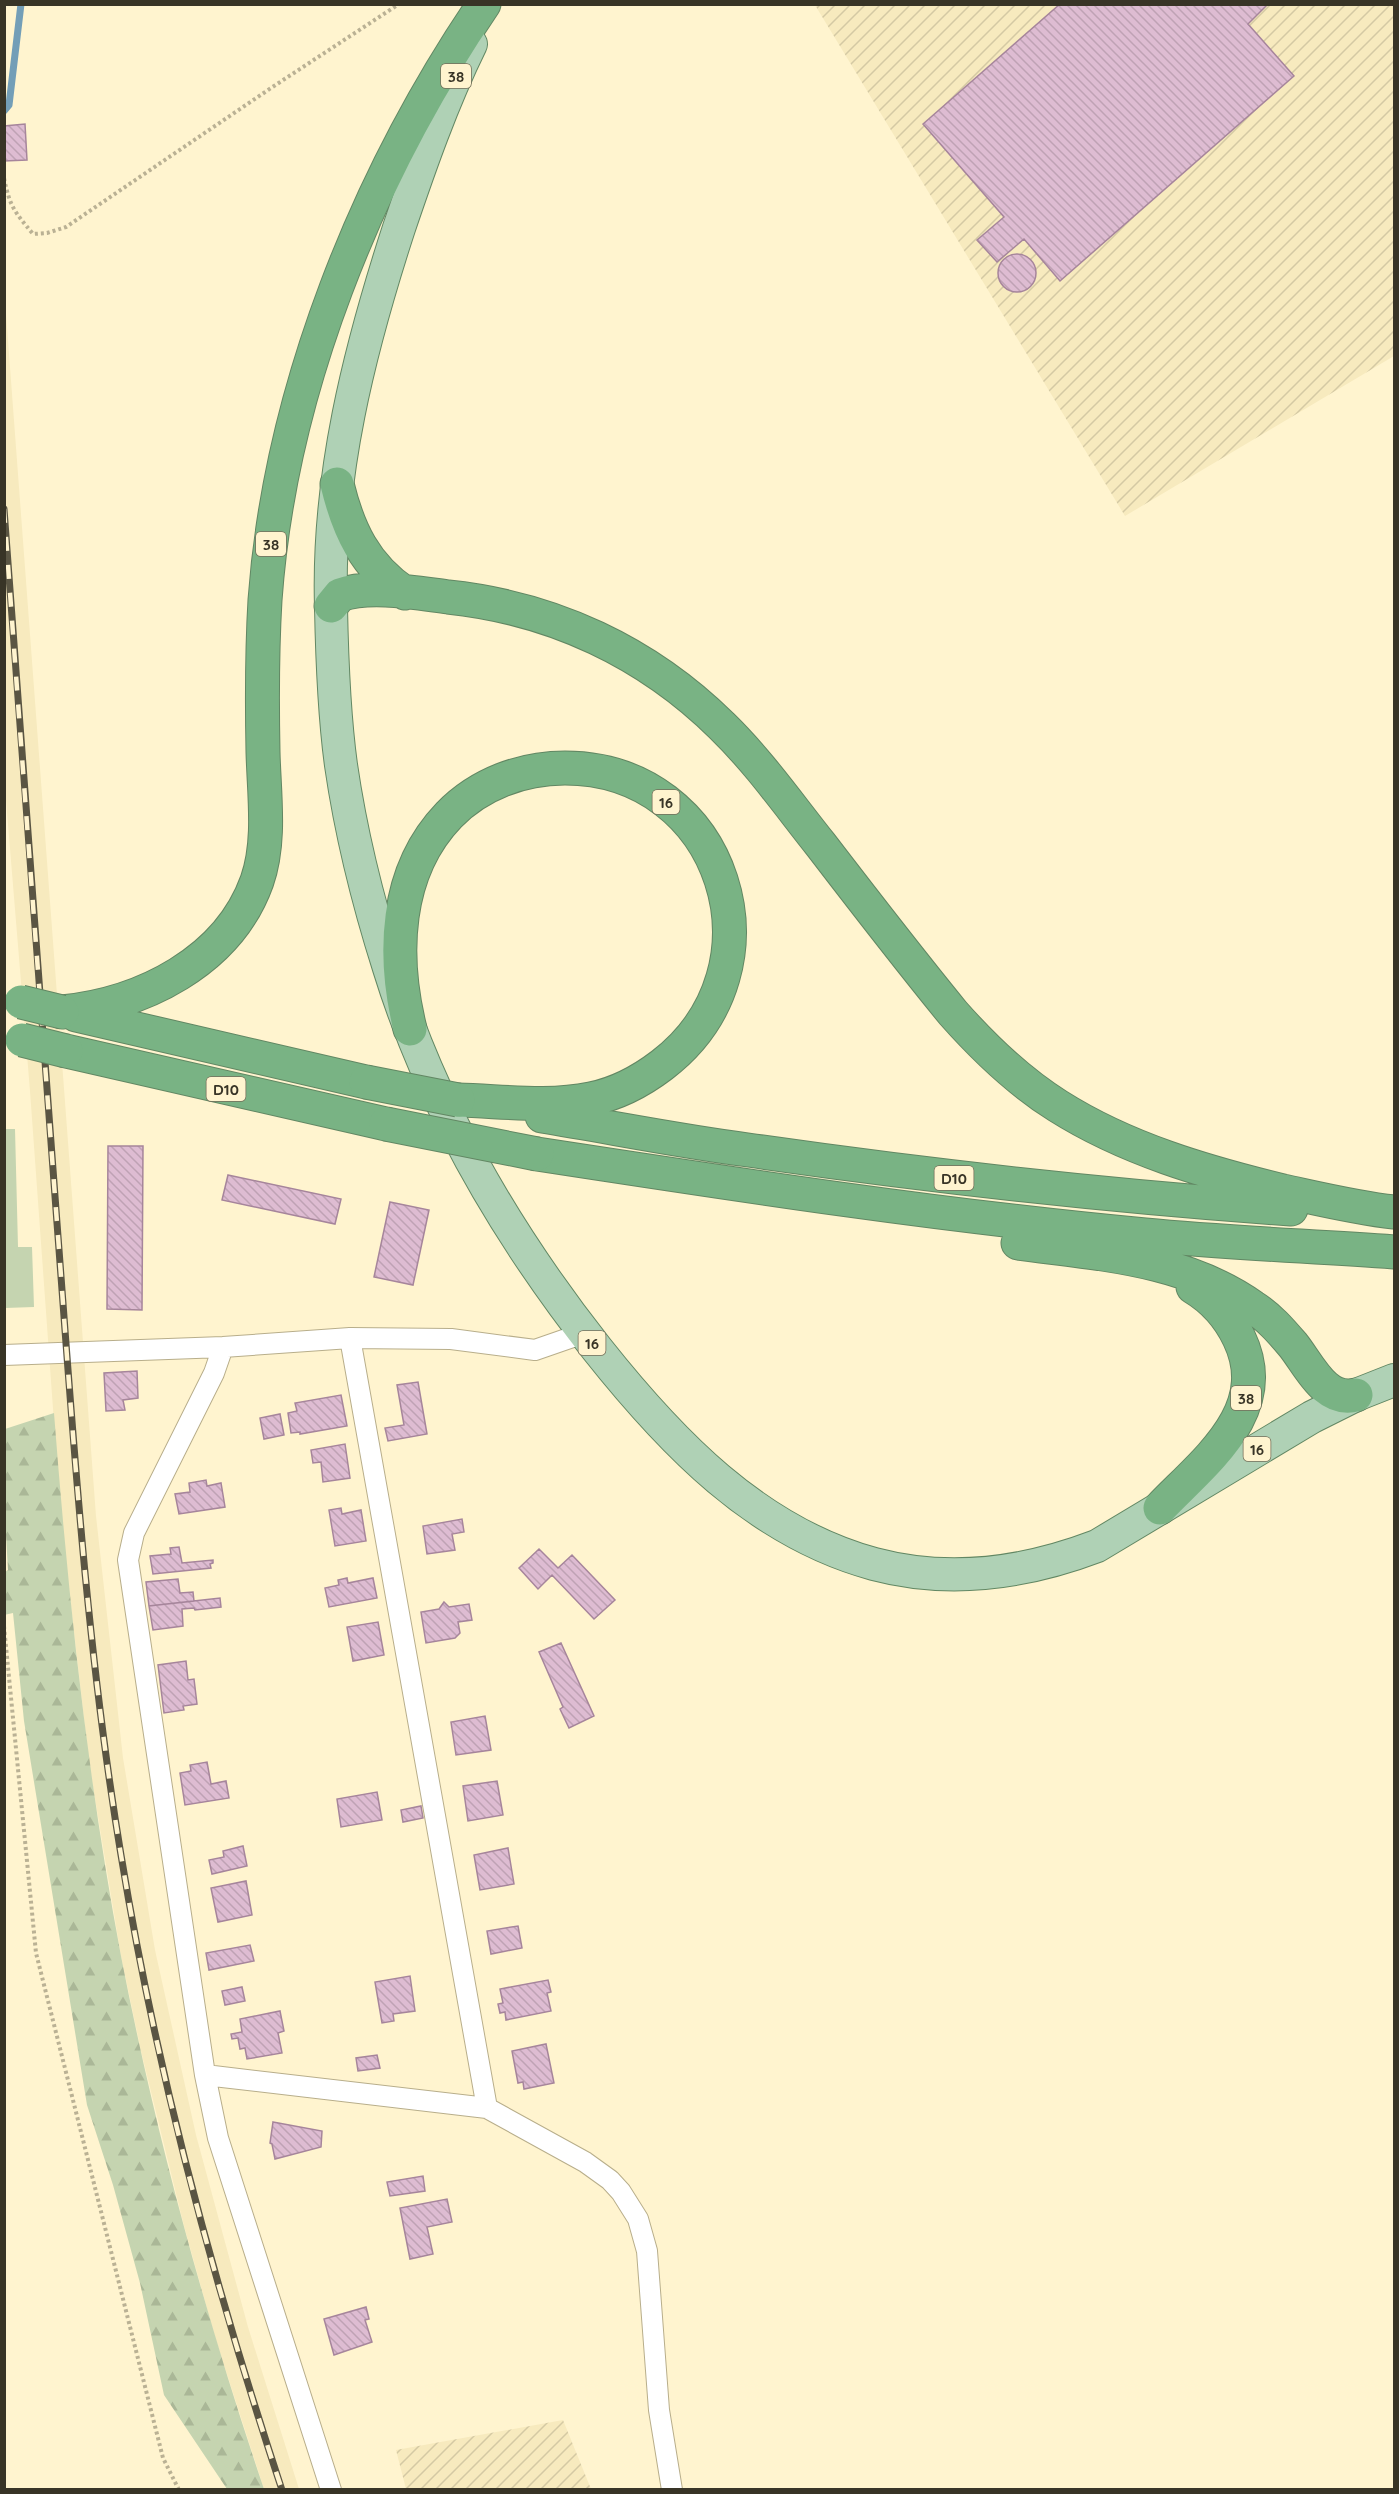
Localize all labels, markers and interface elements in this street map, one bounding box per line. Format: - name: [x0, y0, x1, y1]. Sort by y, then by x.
- road number: 38: [441, 64, 471, 88]
- road number: 38: [256, 532, 286, 556]
- road number: 16: [652, 790, 680, 814]
- road number: D10: [206, 1077, 246, 1101]
- road number: D10: [934, 1166, 974, 1190]
- road number: 16: [578, 1331, 606, 1355]
- road number: 38: [1231, 1386, 1261, 1410]
- road number: 16: [1244, 1437, 1270, 1461]

